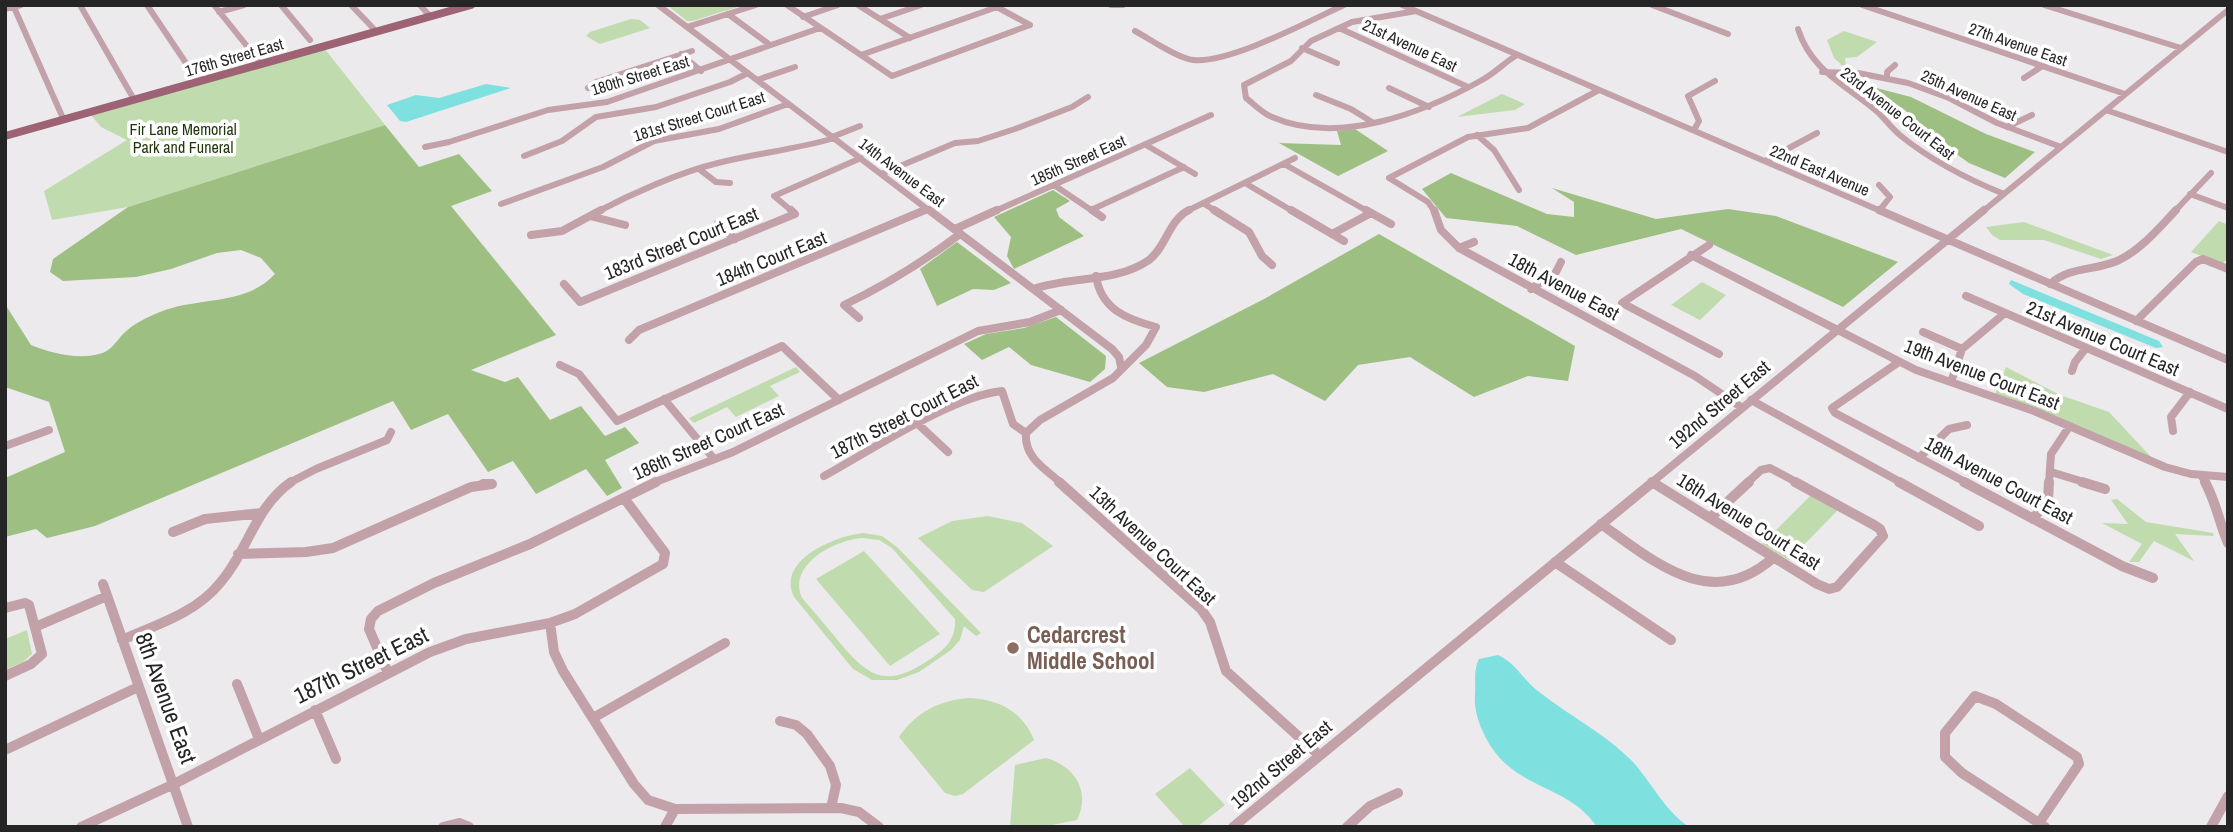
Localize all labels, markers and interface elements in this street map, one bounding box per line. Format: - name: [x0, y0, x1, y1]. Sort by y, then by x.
- street label: 21st Avenue East: [1359, 13, 1461, 77]
- street label: 27th Avenue East: [1966, 17, 2070, 71]
- street label: 176th Street East: [182, 32, 286, 82]
- street label: 180th Street East: [588, 50, 692, 100]
- street label: 23rd Avenue Court East: [1836, 62, 1960, 165]
- street label: 25th Avenue East: [1918, 64, 2021, 126]
- street label: 181st Street Court East: [631, 85, 768, 146]
- park label: Fir Lane Memorial Park and Funeral: [129, 118, 237, 158]
- street label: 185th Street East: [1027, 129, 1129, 191]
- street label: 14th Avenue East: [854, 132, 950, 212]
- street label: 22nd East Avenue: [1767, 139, 1873, 201]
- street label: 183rd Street Court East: [600, 200, 762, 286]
- street label: 184th Court East: [712, 224, 831, 292]
- street label: 18th Avenue East: [1504, 246, 1624, 326]
- street label: 21st Avenue Court East: [2023, 294, 2184, 382]
- street label: 19th Avenue Court East: [1901, 332, 2064, 416]
- street label: 192nd Street East: [1663, 354, 1776, 454]
- street label: 187th Street Court East: [826, 367, 983, 465]
- street label: 186th Street Court East: [628, 396, 788, 486]
- street label: 18th Avenue Court East: [1920, 430, 2078, 530]
- street label: 16th Avenue Court East: [1672, 466, 1826, 576]
- street label: 13th Avenue Court East: [1084, 479, 1222, 611]
- street label: 187th Street East: [288, 619, 433, 710]
- place label: Cedarcrest Middle School: [1027, 619, 1155, 676]
- street label: 8th Avenue East: [128, 628, 204, 768]
- marker: Cedarcrest Middle School: [1005, 640, 1021, 656]
- street label: 192nd Street East: [1225, 714, 1338, 814]

